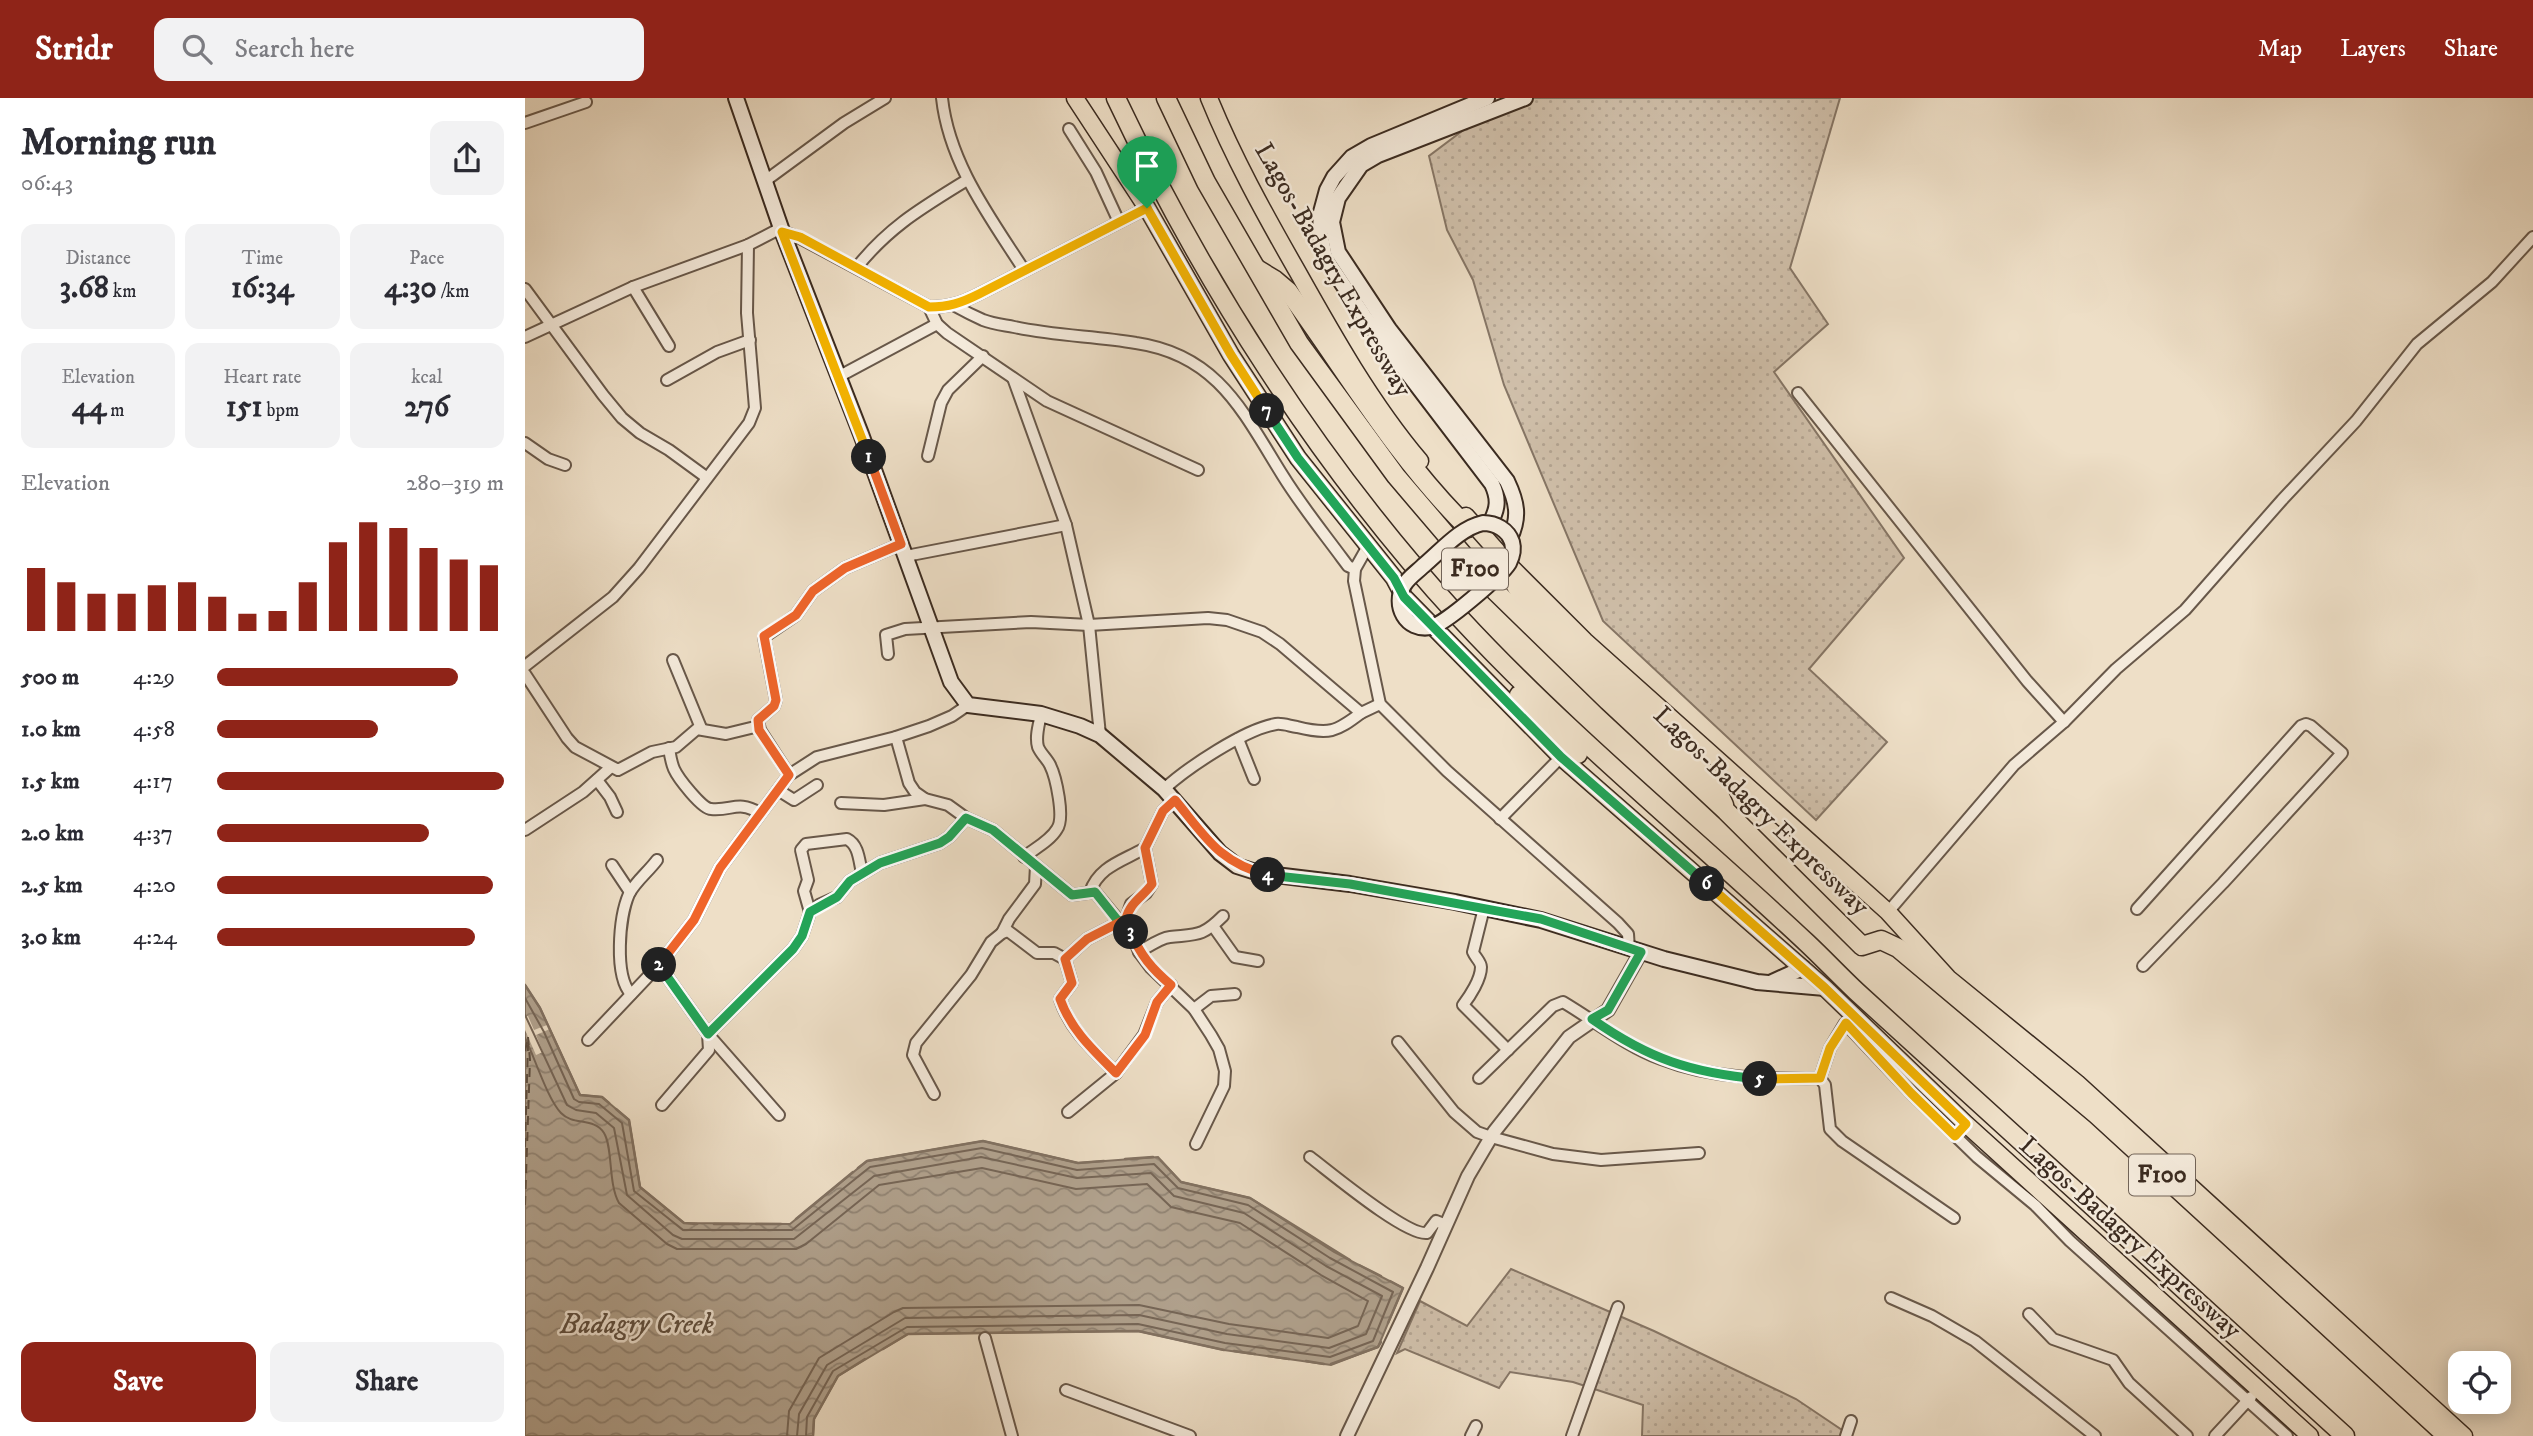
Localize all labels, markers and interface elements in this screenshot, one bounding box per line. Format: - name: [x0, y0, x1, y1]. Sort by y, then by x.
- search box: [154, 18, 644, 81]
- text: Stridr: [35, 29, 112, 70]
- icon: search: [178, 30, 216, 68]
- text: Search here: [234, 33, 355, 66]
- text: Map: [2258, 34, 2302, 64]
- text: Layers: [2340, 34, 2406, 64]
- text: Share: [2444, 34, 2498, 64]
- text: Morning run: [21, 119, 216, 167]
- button: share: [430, 121, 504, 195]
- pin: [1117, 136, 1177, 208]
- street label: Lagos-Badagry Expressway: [1247, 137, 1420, 403]
- icon: arrive: [1128, 147, 1166, 185]
- text: 06:43: [21, 169, 73, 198]
- text: Distance: [65, 247, 131, 270]
- text: Time: [242, 247, 283, 270]
- text: Pace: [409, 247, 444, 270]
- text: 3.68: [60, 270, 109, 307]
- text: 16:34: [231, 270, 294, 307]
- text: 4:30: [384, 270, 437, 307]
- text: km: [109, 280, 137, 303]
- text: /km: [437, 280, 470, 303]
- text: Elevation: [61, 366, 135, 389]
- text: Heart rate: [224, 366, 301, 389]
- text: kcal: [411, 366, 442, 389]
- text: 44: [72, 389, 106, 426]
- text: 151: [226, 389, 262, 426]
- text: 276: [404, 389, 449, 426]
- pin: 7: [1249, 394, 1285, 428]
- text: m: [106, 399, 125, 422]
- text: bpm: [262, 399, 299, 422]
- text: 7: [1261, 399, 1272, 422]
- pin: 1: [851, 440, 887, 474]
- text: 1: [865, 445, 872, 468]
- text: Elevation: [21, 469, 110, 498]
- text: 280–319 m: [406, 469, 504, 498]
- road number: F100: [1442, 548, 1508, 590]
- text: 500 m: [21, 663, 79, 692]
- text: 4:29: [133, 663, 175, 692]
- street label: Lagos-Badagry Expressway: [1646, 699, 1876, 923]
- text: 1.0 km: [21, 715, 81, 744]
- text: 4:58: [133, 715, 175, 744]
- text: 1.5 km: [21, 767, 80, 796]
- text: 4:17: [133, 767, 173, 796]
- text: 2.0 km: [21, 819, 84, 848]
- text: 4:37: [133, 819, 173, 848]
- pin: 4: [1251, 858, 1285, 892]
- text: 4: [1262, 863, 1273, 886]
- pin: 6: [1689, 866, 1725, 902]
- text: 2.5 km: [21, 871, 83, 900]
- text: 4:20: [133, 871, 176, 900]
- text: 6: [1702, 872, 1711, 895]
- pin: 3: [1113, 914, 1149, 950]
- text: 3: [1127, 920, 1134, 943]
- text: 3.0 km: [21, 923, 81, 952]
- text: 4:24: [133, 923, 177, 952]
- pin: 2: [641, 948, 677, 982]
- text: 2: [654, 953, 663, 976]
- pin: 5: [1743, 1062, 1777, 1096]
- text: 5: [1755, 1067, 1764, 1090]
- street label: Lagos-Badagry Expressway: [2012, 1129, 2248, 1347]
- road number: F100: [2129, 1154, 2195, 1196]
- water label: Badagry Creek: [559, 1307, 714, 1342]
- button: Save: [21, 1342, 256, 1422]
- button: Share: [270, 1342, 504, 1422]
- map controls: [2448, 1351, 2511, 1414]
- button: locate: [2448, 1351, 2511, 1414]

